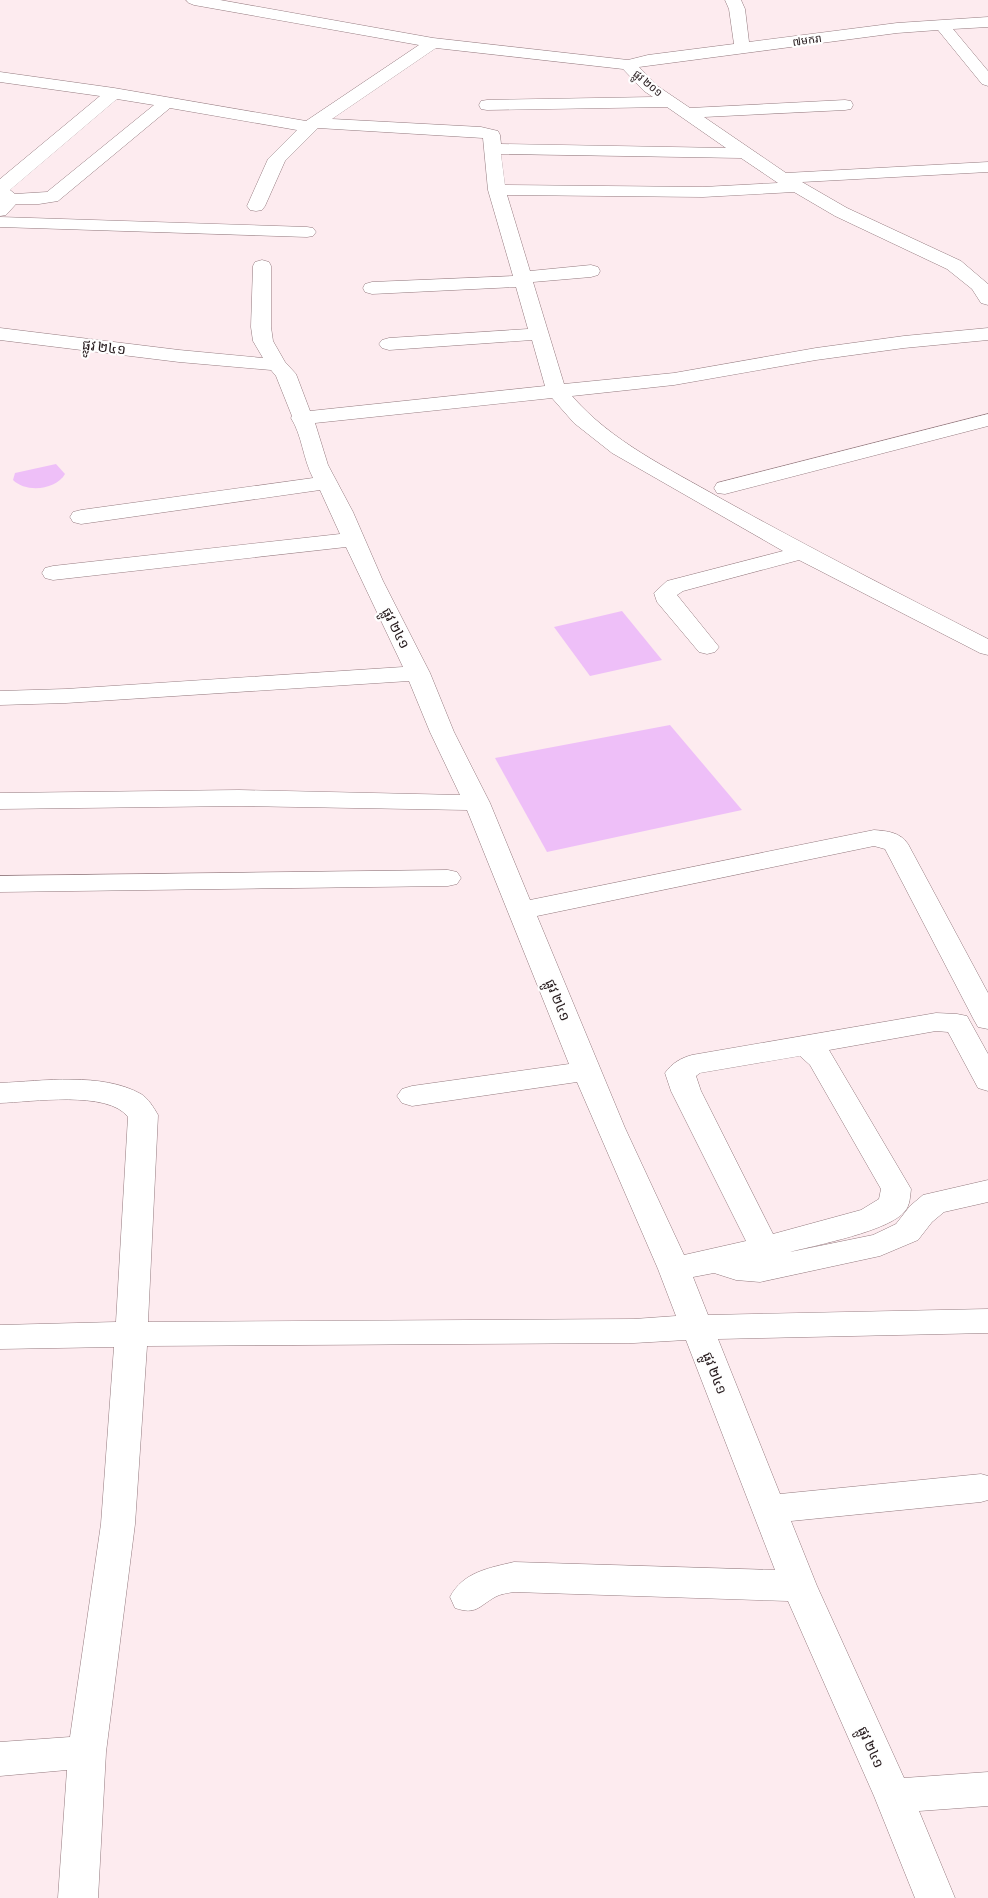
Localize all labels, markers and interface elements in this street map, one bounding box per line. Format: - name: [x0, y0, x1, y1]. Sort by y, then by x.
- street label: ៧មករា: [792, 32, 823, 49]
- street label: ផ្លូវ ២០១: [628, 67, 665, 102]
- street label: ផ្លូវ ២៤១: [81, 336, 127, 362]
- street label: ផ្លូវ ២៤១: [375, 605, 413, 653]
- street label: ផ្លូវ ២៤១: [538, 977, 574, 1025]
- street label: ផ្លូវ ២៤១: [696, 1350, 730, 1398]
- street label: ផ្លូវ ២៤១: [851, 1724, 887, 1772]

